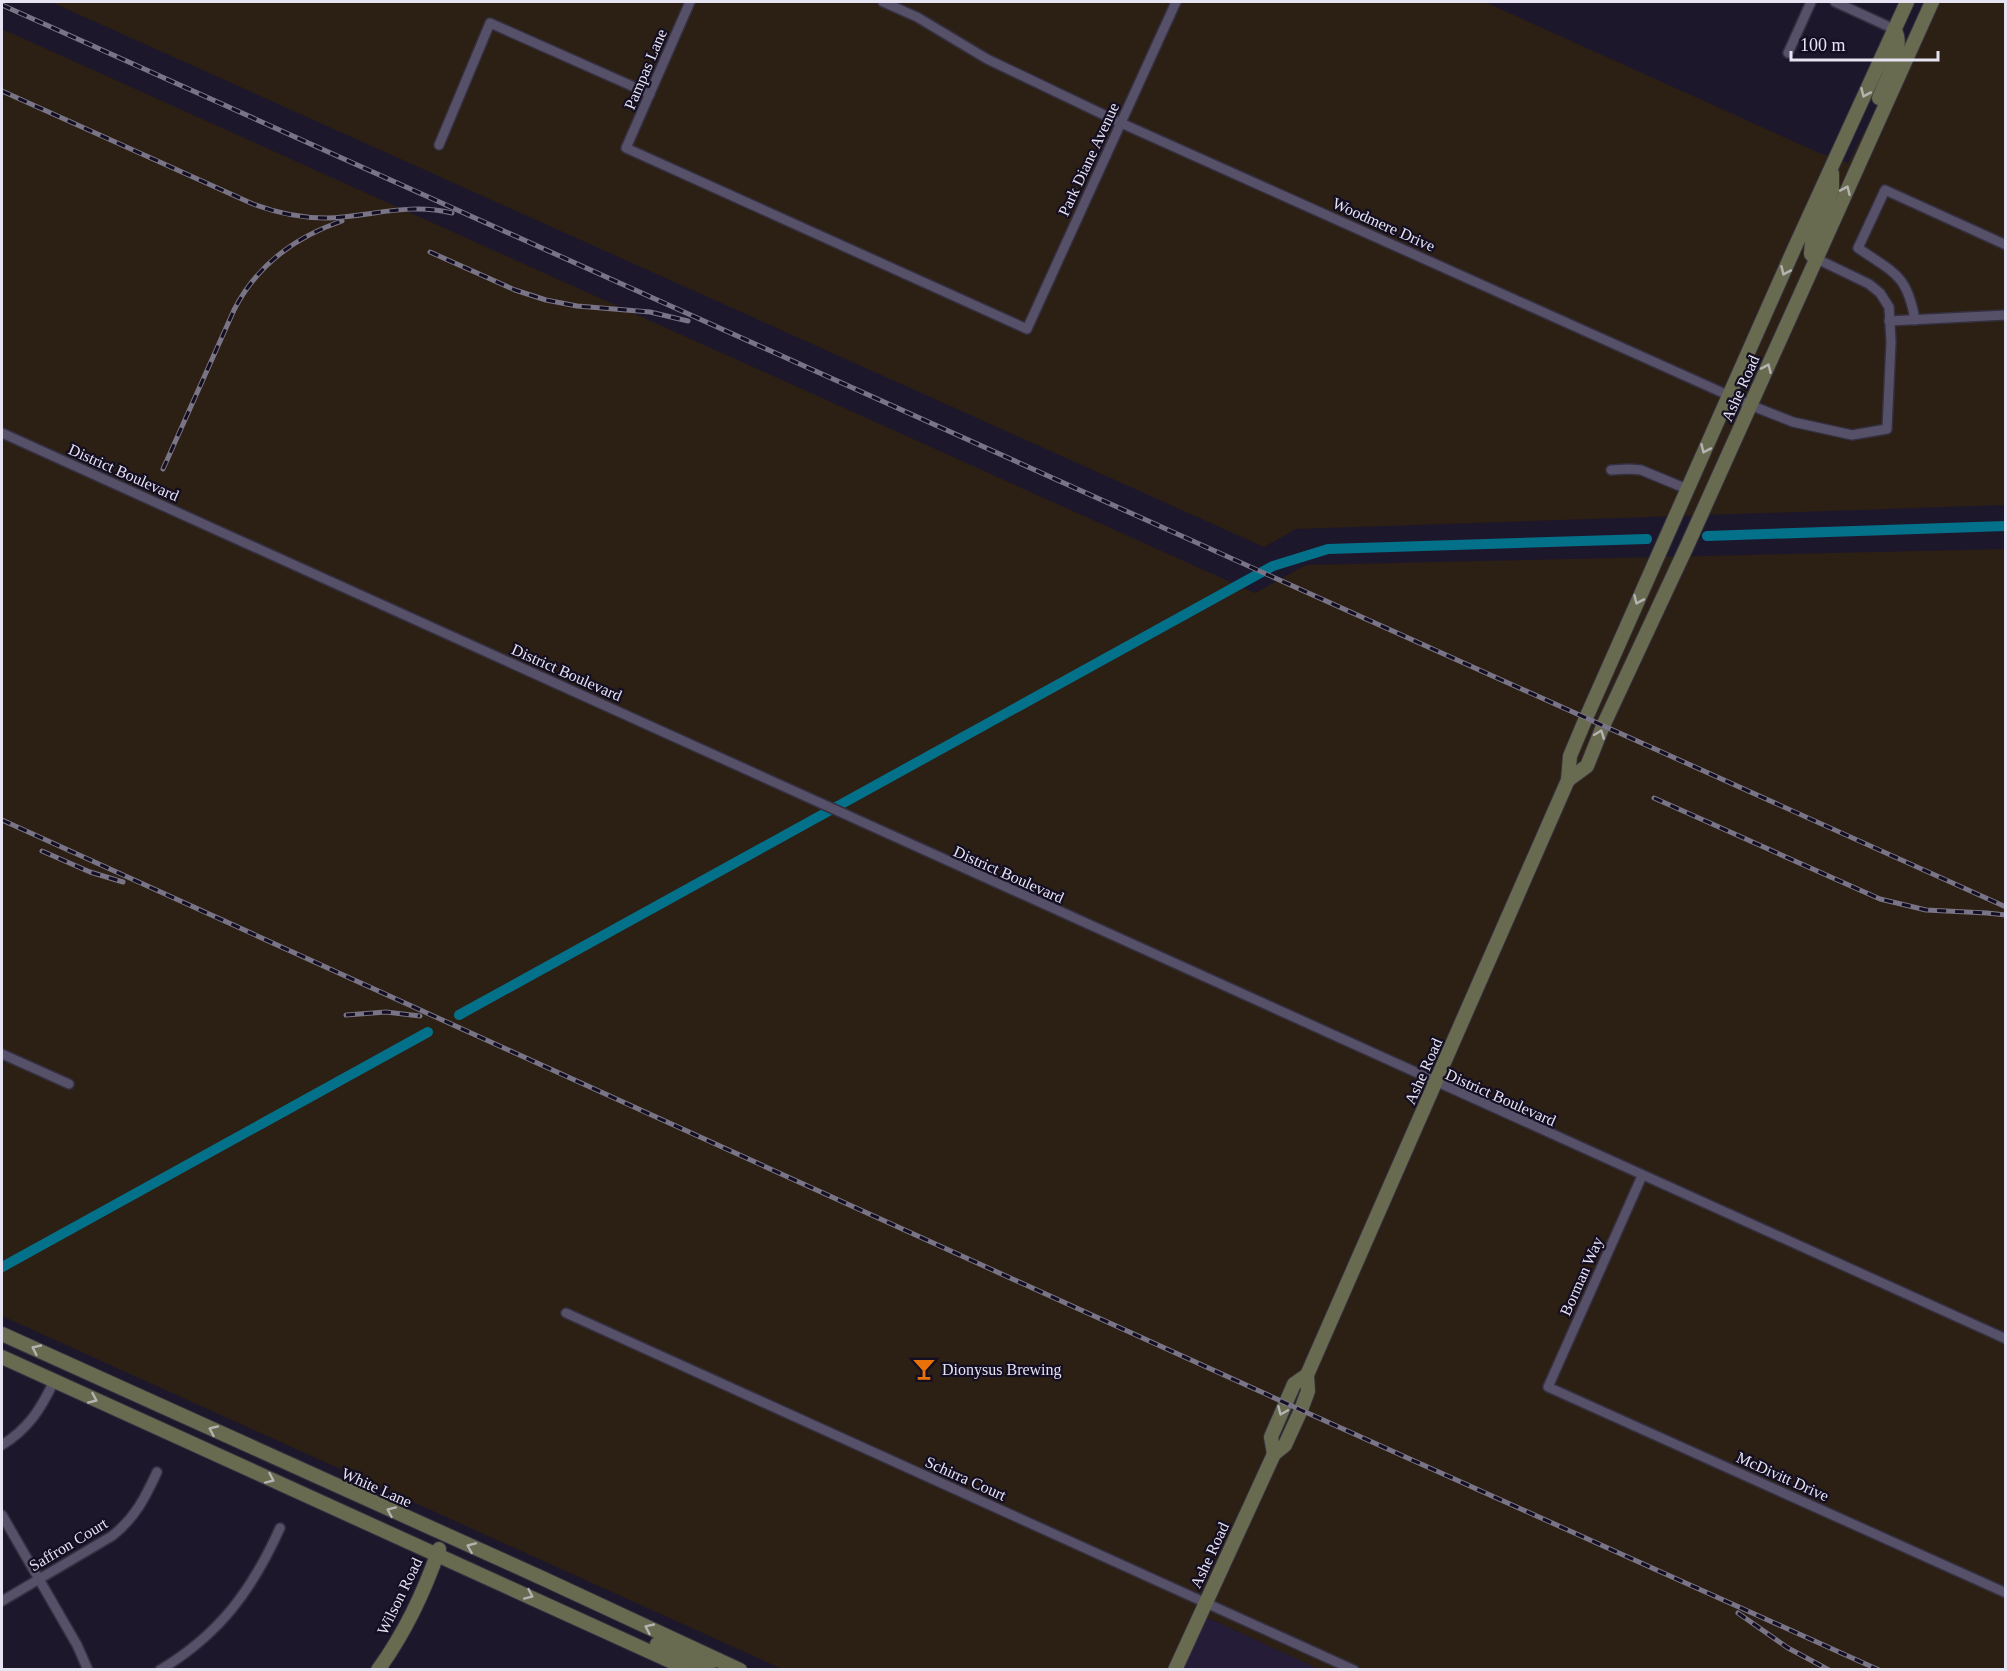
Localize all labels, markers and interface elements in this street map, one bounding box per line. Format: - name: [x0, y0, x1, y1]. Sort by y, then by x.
- scale bar: [1791, 24, 1938, 62]
- street label: Pampas Lane: [621, 26, 671, 112]
- text: 100 m: [1800, 35, 1846, 55]
- one-way arrow: [1861, 87, 1873, 98]
- street label: Park Diane Avenue: [1055, 100, 1122, 219]
- one-way arrow: [1839, 186, 1851, 197]
- street label: Woodmere Drive: [1330, 194, 1438, 255]
- one-way arrow: [1780, 264, 1792, 275]
- street label: Ashe Road: [1718, 352, 1763, 424]
- one-way arrow: [1759, 364, 1771, 375]
- street label: District Boulevard: [66, 441, 181, 504]
- one-way arrow: [1701, 442, 1713, 453]
- one-way arrow: [1633, 594, 1645, 605]
- street label: District Boulevard: [509, 641, 624, 704]
- one-way arrow: [1593, 729, 1605, 740]
- street label: District Boulevard: [951, 843, 1066, 906]
- street label: Ashe Road: [1401, 1035, 1446, 1107]
- street label: District Boulevard: [1443, 1066, 1558, 1129]
- street label: Borman Way: [1557, 1234, 1607, 1319]
- one-way arrow: [31, 1345, 42, 1357]
- bar icon: Dionysus Brewing: [911, 1356, 937, 1382]
- place label: Dionysus Brewing: [942, 1361, 1062, 1379]
- one-way arrow: [86, 1391, 97, 1403]
- one-way arrow: [1277, 1405, 1289, 1416]
- one-way arrow: [209, 1426, 220, 1438]
- street label: McDivitt Drive: [1734, 1449, 1832, 1504]
- street label: Schirra Court: [923, 1453, 1009, 1504]
- street label: White Lane: [339, 1464, 415, 1510]
- one-way arrow: [264, 1472, 275, 1484]
- one-way arrow: [386, 1506, 397, 1518]
- street label: Saffron Court: [26, 1514, 111, 1574]
- street label: Ashe Road: [1187, 1520, 1232, 1591]
- one-way arrow: [467, 1542, 478, 1554]
- street label: Wilson Road: [374, 1555, 425, 1637]
- one-way arrow: [523, 1588, 534, 1600]
- one-way arrow: [644, 1623, 655, 1635]

